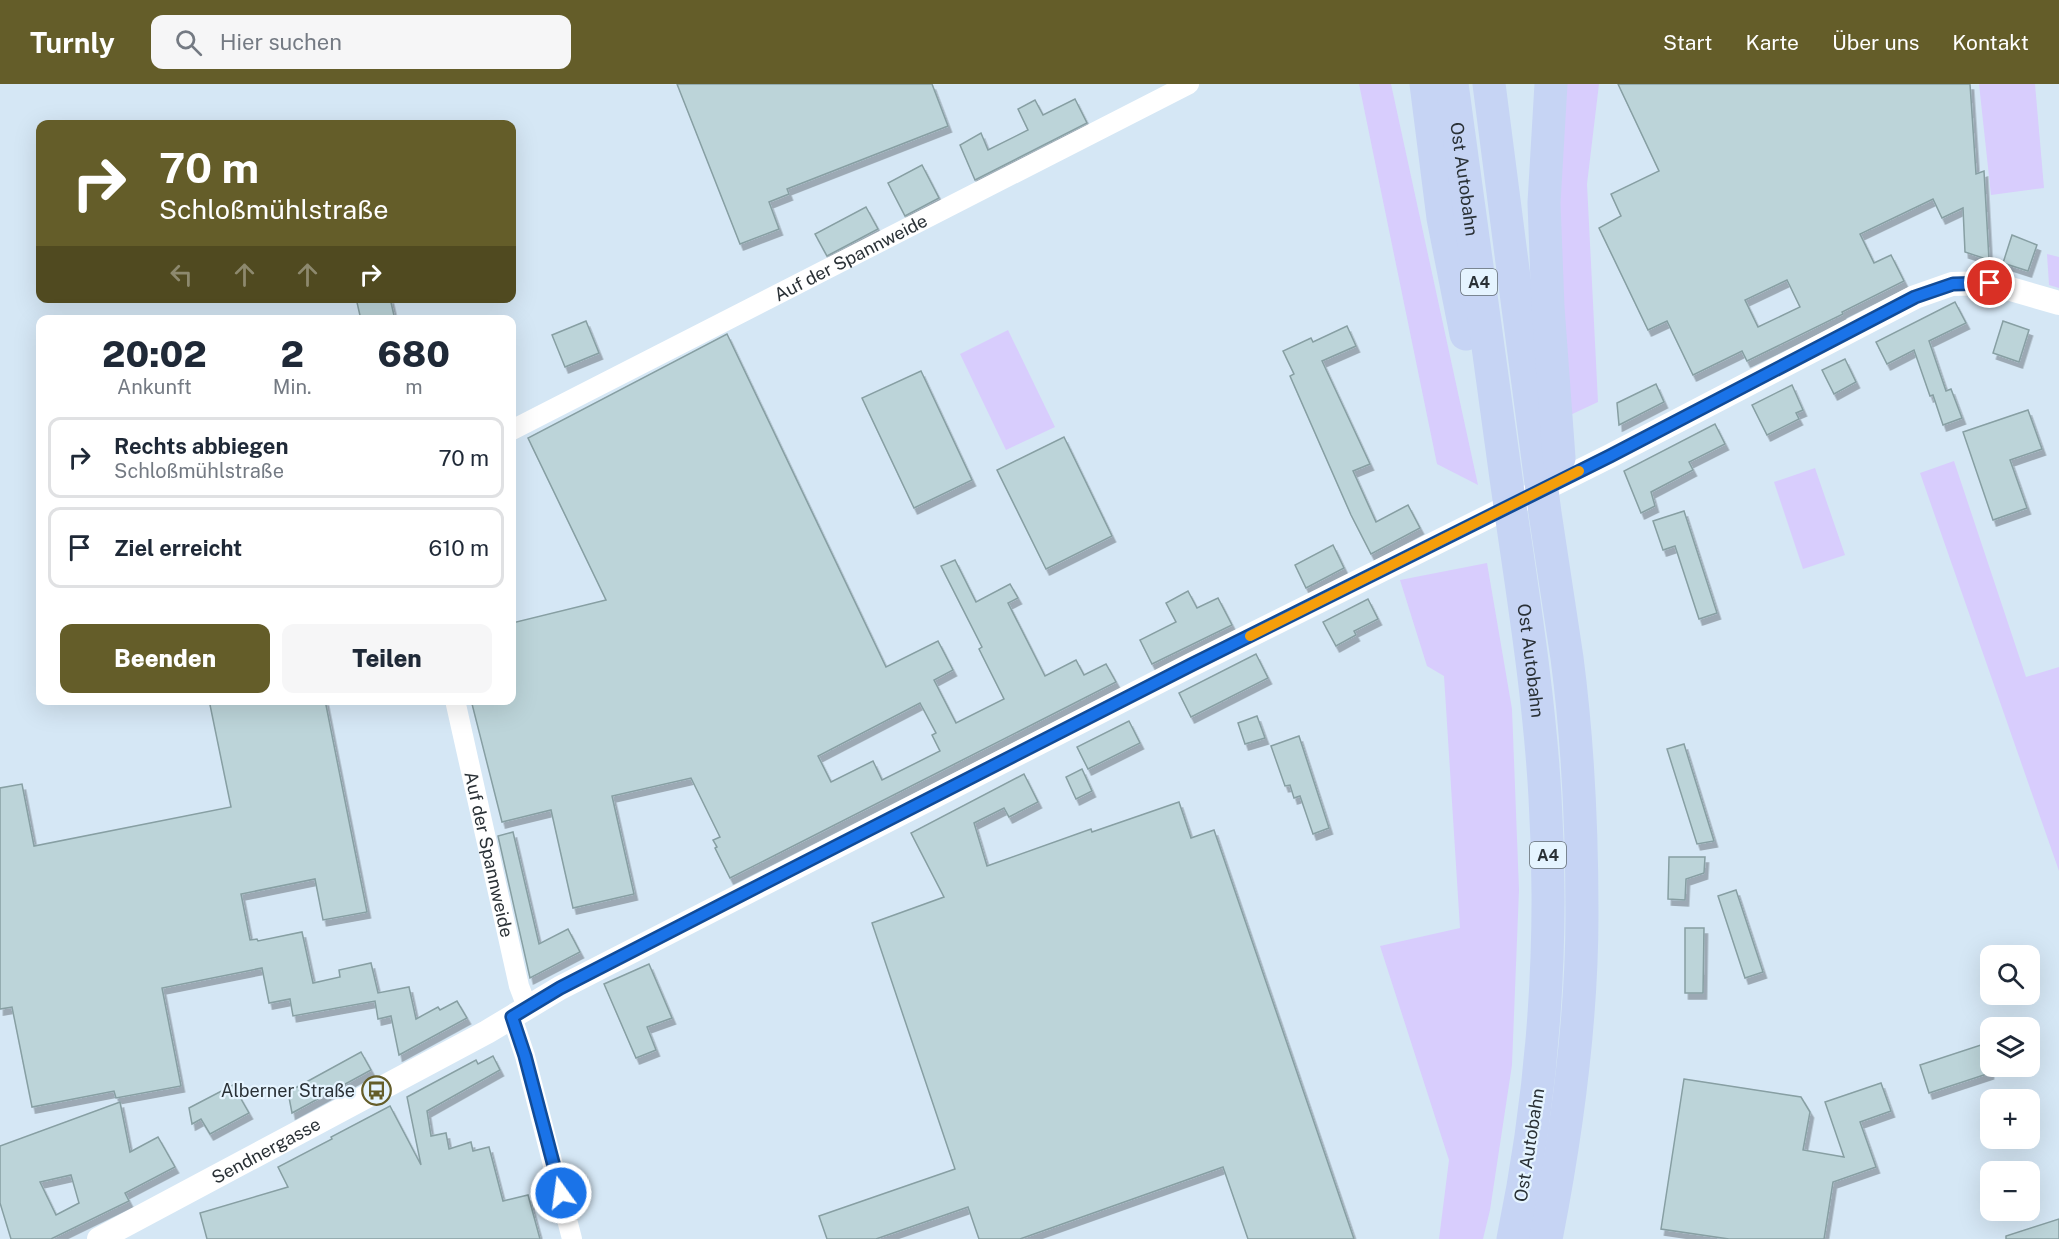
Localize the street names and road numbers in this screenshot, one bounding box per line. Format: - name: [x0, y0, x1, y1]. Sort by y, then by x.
- street label: Ost Autobahn: [1447, 121, 1483, 237]
- street label: Auf der Spannweide: [770, 209, 931, 305]
- road number: A4: [1461, 269, 1497, 295]
- street label: Ost Autobahn: [1514, 602, 1549, 719]
- street label: Auf der Spannweide: [461, 769, 518, 939]
- road number: A4: [1530, 842, 1566, 868]
- street label: Ost Autobahn: [1510, 1087, 1548, 1203]
- street label: Sendnergasse: [208, 1113, 324, 1188]

